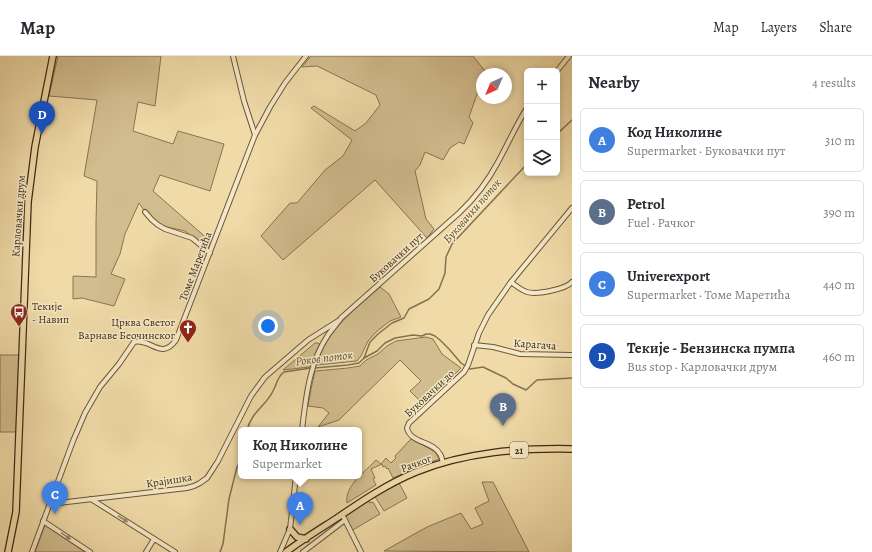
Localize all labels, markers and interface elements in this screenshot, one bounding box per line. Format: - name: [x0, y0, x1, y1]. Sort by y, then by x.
- text: Map: [20, 15, 55, 41]
- text: Map: [713, 18, 739, 37]
- text: Layers: [761, 18, 797, 37]
- text: Share: [819, 18, 852, 37]
- north arrow: [476, 68, 512, 104]
- map controls: [524, 68, 560, 176]
- button: +: [524, 68, 560, 104]
- text: Nearby: [588, 71, 639, 94]
- text: 4 results: [812, 74, 856, 91]
- pin: D: [29, 101, 55, 134]
- button: −: [524, 104, 560, 140]
- text: Код Николине: [627, 122, 722, 142]
- text: A: [598, 132, 606, 149]
- text: 310 m: [825, 132, 855, 149]
- button: layers: [524, 140, 560, 176]
- text: Supermarket · Буковачки пут: [627, 142, 786, 159]
- street label: Карловачки друм: [8, 175, 29, 257]
- water label: Буковачки поток: [439, 175, 505, 247]
- text: Petrol: [627, 194, 665, 214]
- text: B: [598, 204, 606, 221]
- text: 390 m: [823, 204, 855, 221]
- text: Fuel · Рачког: [627, 214, 695, 231]
- street label: Томе Маретића: [175, 229, 216, 303]
- street label: Буковачки пут: [366, 229, 427, 286]
- text: Univerexport: [627, 266, 710, 286]
- text: C: [598, 276, 606, 293]
- text: 440 m: [823, 276, 855, 293]
- text: Supermarket · Томе Маретића: [627, 286, 791, 303]
- place label: Текије - Навип: [32, 299, 69, 327]
- bus stop icon: Текије - Навип: [9, 302, 29, 327]
- place label: Црква Светог Варнаве Беочинског: [78, 315, 175, 343]
- your location: [258, 316, 278, 336]
- church icon: Црква Светог Варнаве Беочинског: [178, 318, 198, 343]
- street label: Карагача: [513, 336, 558, 354]
- text: Текије - Бензинска пумпа: [627, 338, 795, 358]
- water label: Роков поток: [295, 346, 354, 369]
- text: D: [597, 348, 607, 365]
- text: 460 m: [823, 348, 855, 365]
- text: Bus stop · Карловачки друм: [627, 358, 777, 375]
- street label: Буковачки до: [401, 366, 458, 420]
- pin: B: [490, 393, 516, 426]
- popup: [238, 427, 362, 479]
- text: Код Николине: [252, 435, 348, 455]
- road number: 21: [510, 442, 528, 458]
- street label: Рачког: [399, 451, 434, 476]
- text: Supermarket: [252, 455, 322, 472]
- street label: Крајишка: [145, 469, 194, 492]
- pin: C: [42, 481, 68, 514]
- pin: A: [287, 492, 313, 525]
- one-way arrow: [117, 515, 128, 523]
- one-way arrow: [61, 532, 72, 540]

